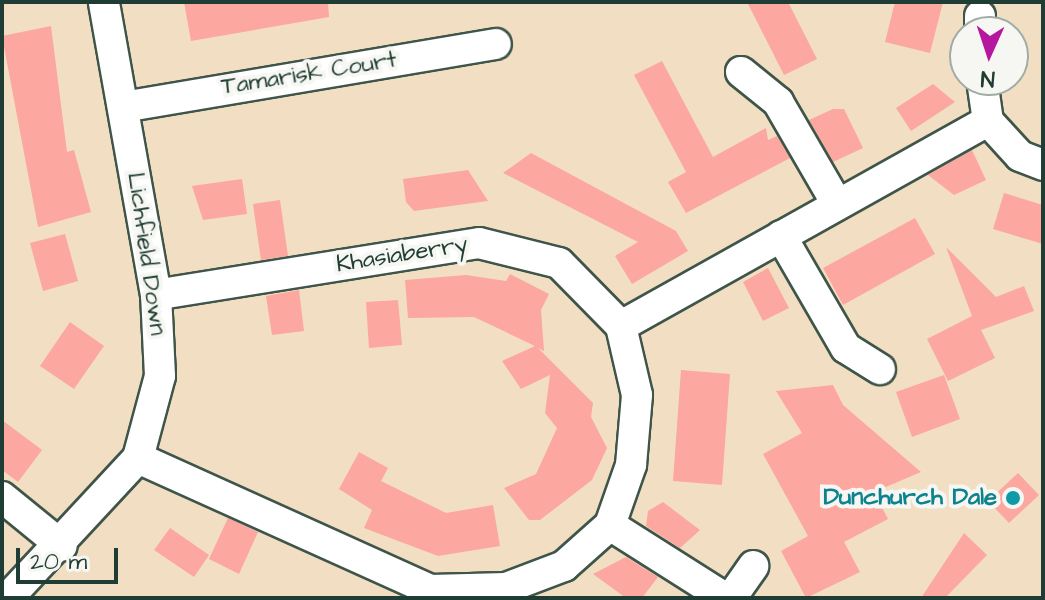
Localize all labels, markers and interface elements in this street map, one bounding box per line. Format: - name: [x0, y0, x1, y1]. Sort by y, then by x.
- north arrow: [949, 16, 1029, 96]
- street label: Tamarisk Court: [219, 46, 399, 102]
- text: N: [980, 63, 996, 94]
- street label: Lichfield Down: [120, 171, 172, 337]
- street label: Khasiaberry: [334, 230, 470, 280]
- place label: Dunchurch Dale: [824, 484, 997, 512]
- marker: Dunchurch Dale: [1004, 489, 1022, 507]
- scale bar: [20, 532, 122, 582]
- text: 20 m: [30, 545, 87, 579]

